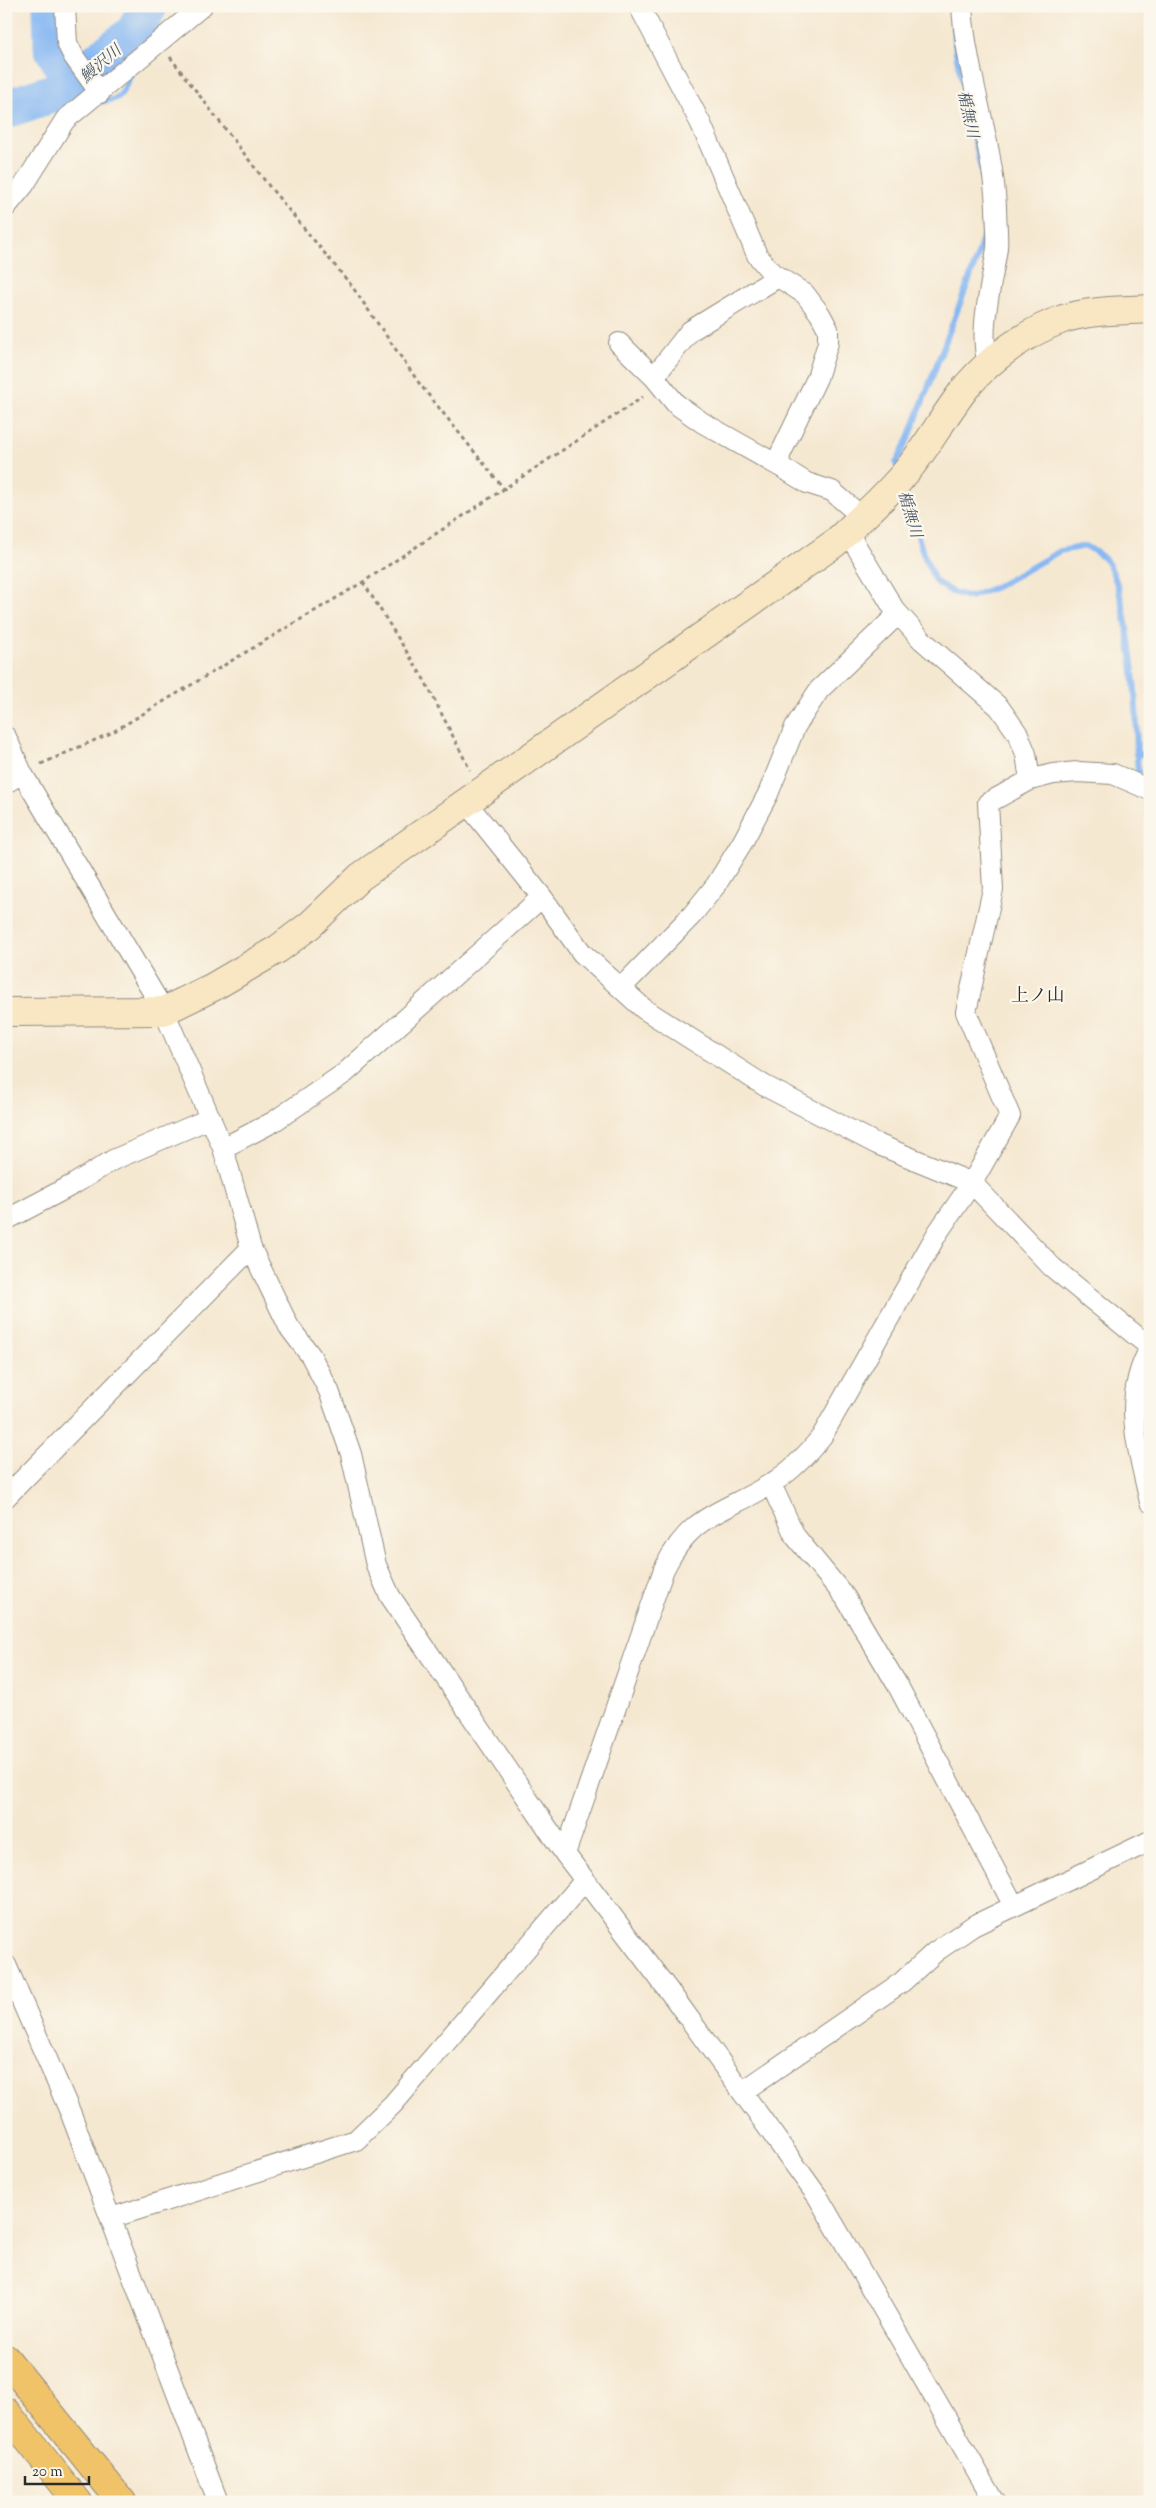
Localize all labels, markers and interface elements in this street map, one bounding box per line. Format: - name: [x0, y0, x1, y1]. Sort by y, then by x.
- water label: 鰻沢川: [76, 39, 129, 89]
- water label: 楯無川: [950, 89, 983, 142]
- water label: 楯無川: [891, 488, 927, 543]
- district label: 上ノ山: [1011, 984, 1065, 1010]
- scale bar: [25, 2453, 89, 2485]
- text: 20 m: [32, 2462, 63, 2483]

